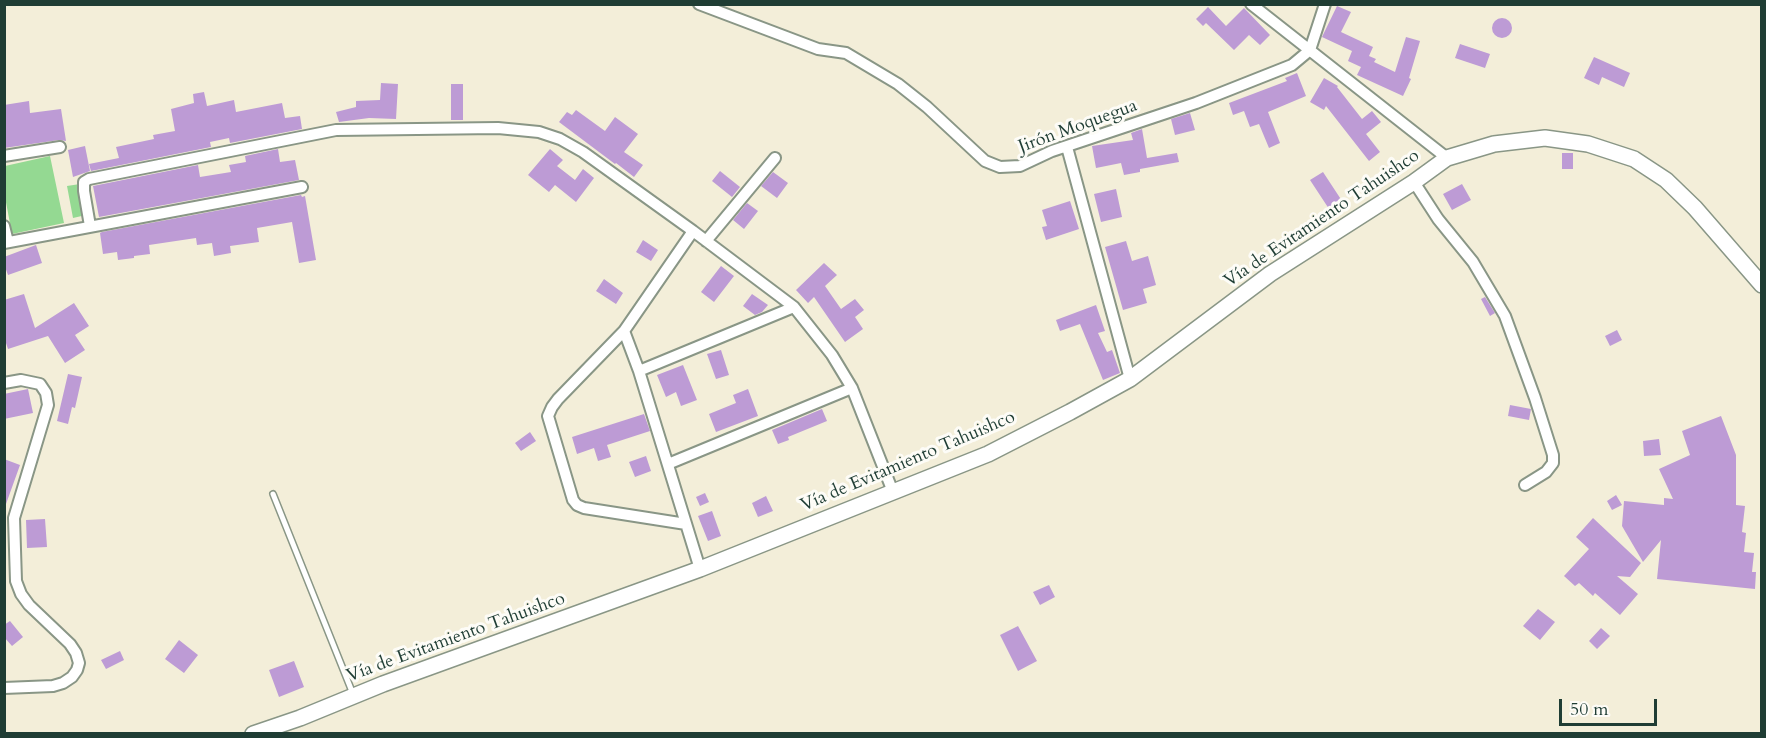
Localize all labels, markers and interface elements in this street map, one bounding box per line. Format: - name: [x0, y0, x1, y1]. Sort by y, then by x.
- street label: Jirón Moquegua: [1016, 96, 1140, 158]
- street label: Vía de Evitamiento Tahuishco: [1220, 146, 1424, 292]
- street label: Vía de Evitamiento Tahuishco: [798, 407, 1018, 517]
- street label: Vía de Evitamiento Tahuishco: [344, 588, 568, 688]
- scale bar: [1562, 687, 1660, 725]
- text: 50 m: [1570, 697, 1609, 722]

